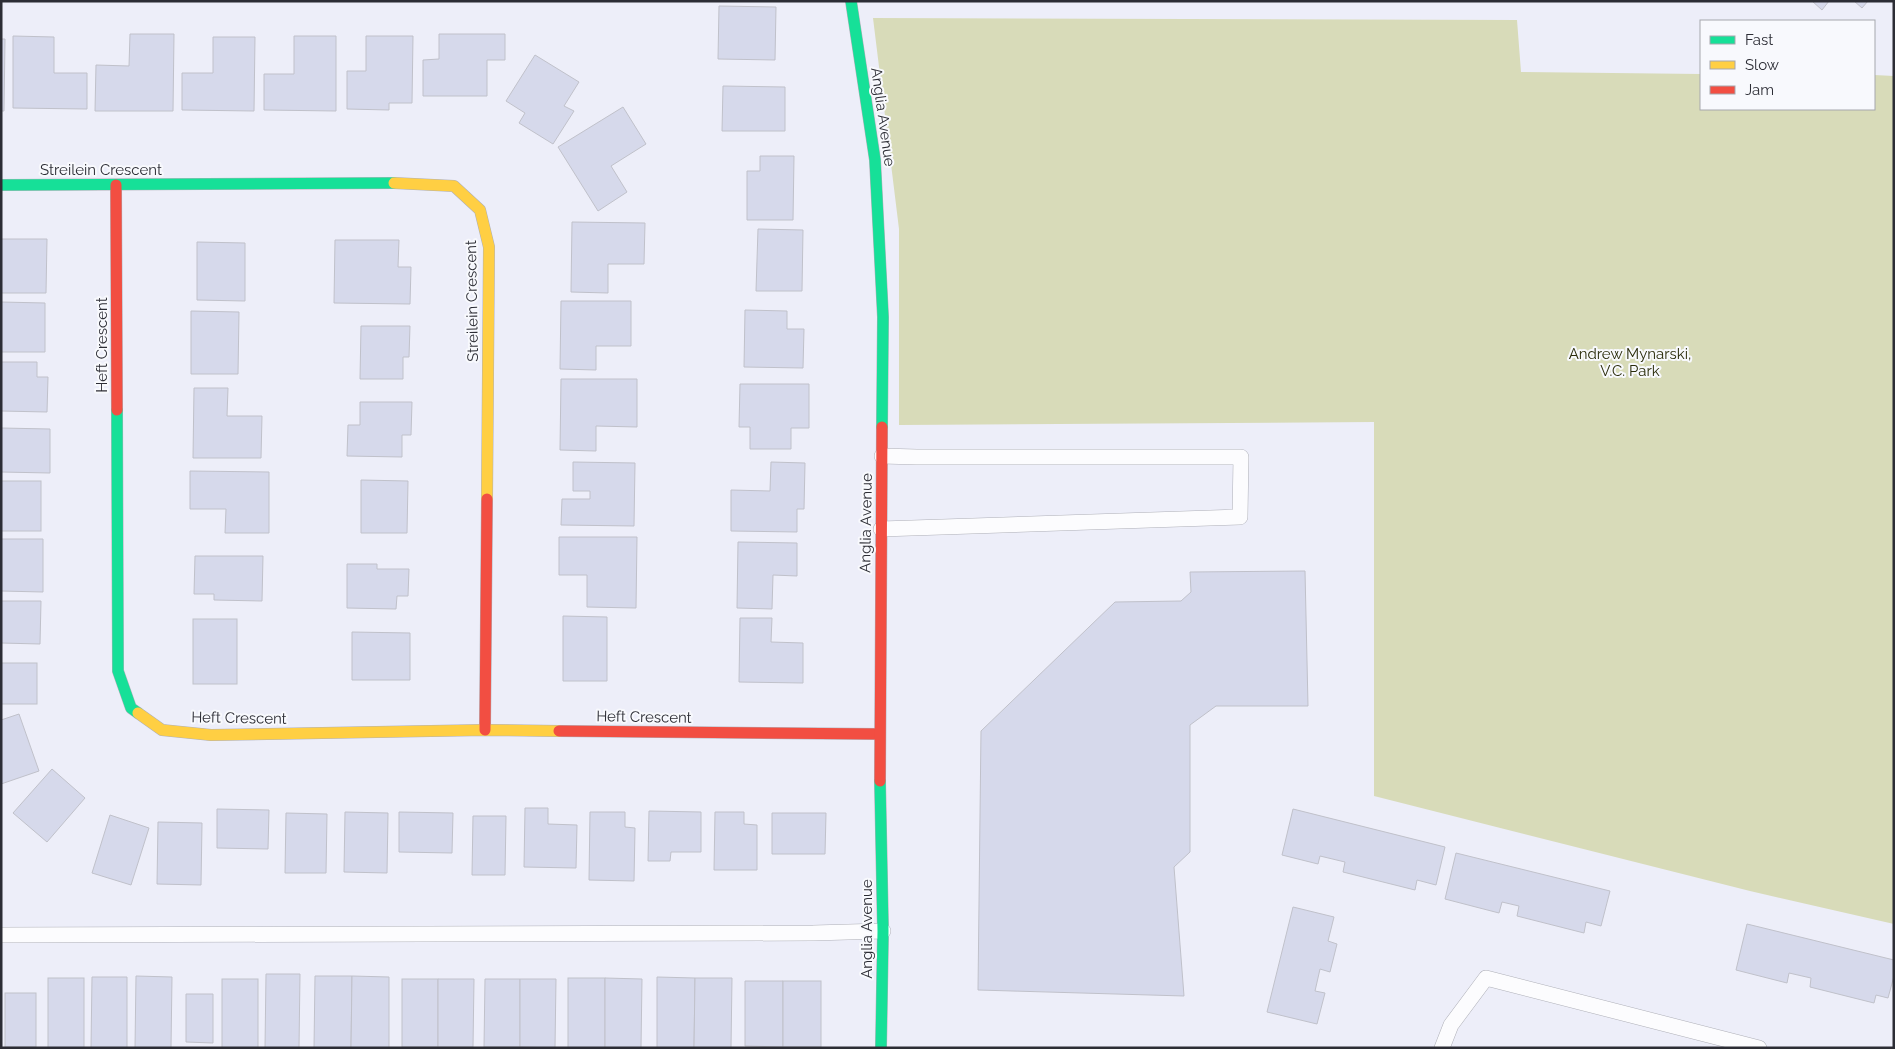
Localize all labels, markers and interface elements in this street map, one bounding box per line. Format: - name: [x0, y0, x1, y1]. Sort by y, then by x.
- legend: [1700, 20, 1875, 110]
- text: Fast: [1745, 31, 1773, 49]
- text: Slow: [1745, 56, 1779, 74]
- street label: Anglia Avenue: [867, 66, 899, 168]
- text: Jam: [1745, 81, 1774, 99]
- street label: Streilein Crescent: [40, 161, 162, 179]
- street label: Streilein Crescent: [462, 240, 482, 362]
- street label: Heft Crescent: [93, 297, 111, 393]
- park label: Andrew Mynarski, V.C. Park: [1569, 345, 1691, 380]
- street label: Anglia Avenue: [856, 473, 876, 573]
- street label: Heft Crescent: [596, 707, 692, 727]
- street label: Heft Crescent: [191, 708, 287, 728]
- street label: Anglia Avenue: [858, 879, 876, 979]

